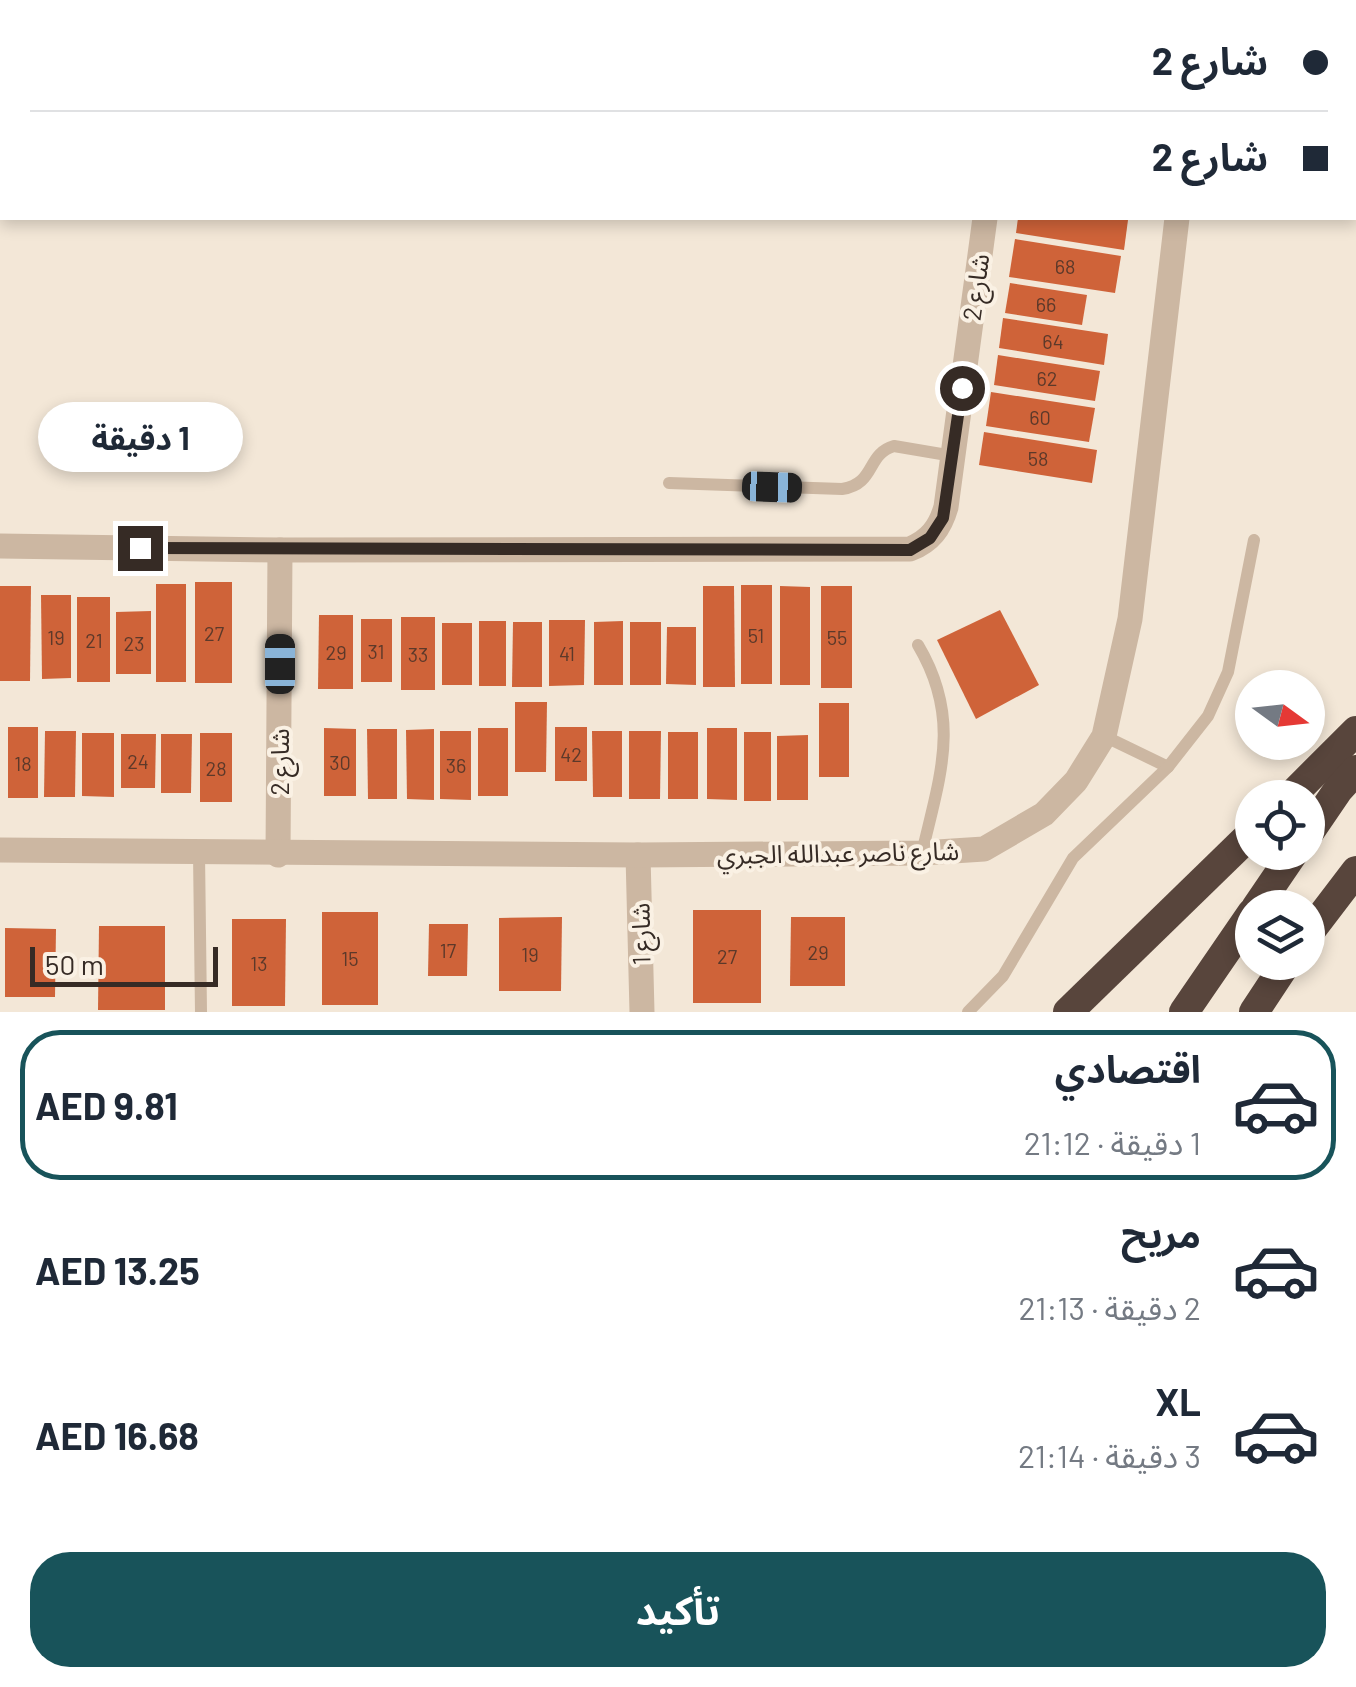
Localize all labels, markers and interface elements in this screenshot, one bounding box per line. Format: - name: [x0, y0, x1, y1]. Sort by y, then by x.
- text: شارع 2: [1152, 37, 1268, 83]
- text: شارع 2: [1152, 133, 1268, 179]
- street label: شارع 2: [955, 252, 999, 323]
- house number: 68: [1055, 254, 1075, 278]
- house number: 66: [1036, 292, 1056, 316]
- house number: 64: [1042, 329, 1064, 353]
- route start: [940, 366, 985, 411]
- house number: 62: [1036, 366, 1058, 390]
- callout: 1 دقيقة: [38, 403, 242, 473]
- house number: 60: [1029, 405, 1051, 429]
- text: 1 دقيقة: [91, 418, 190, 456]
- house number: 58: [1028, 446, 1048, 470]
- car: [741, 471, 803, 503]
- route end: [118, 526, 163, 571]
- house number: 27: [204, 621, 225, 645]
- house number: 51: [748, 623, 764, 647]
- house number: 19: [47, 625, 65, 649]
- house number: 55: [827, 625, 847, 649]
- house number: 21: [85, 628, 103, 652]
- house number: 23: [124, 631, 144, 655]
- car: [265, 634, 295, 694]
- house number: 31: [367, 639, 385, 663]
- house number: 29: [325, 640, 347, 664]
- house number: 41: [559, 641, 575, 665]
- house number: 33: [408, 642, 428, 666]
- north arrow: [1235, 670, 1325, 760]
- map controls: [1235, 670, 1325, 980]
- street label: شارع 2: [264, 728, 299, 796]
- house number: 42: [560, 742, 582, 766]
- house number: 24: [127, 749, 149, 773]
- house number: 30: [329, 750, 351, 774]
- house number: 18: [14, 751, 32, 775]
- house number: 36: [446, 753, 466, 777]
- house number: 28: [205, 756, 227, 780]
- button: locate: [1235, 780, 1325, 870]
- street label: شارع ناصر عبدالله الجبري: [716, 835, 960, 875]
- button: layers: [1235, 890, 1325, 980]
- street label: شارع 1: [624, 902, 661, 966]
- house number: 17: [440, 938, 457, 962]
- house number: 29: [807, 940, 829, 964]
- scale bar: [30, 942, 218, 986]
- house number: 19: [521, 942, 539, 966]
- house number: 27: [717, 944, 738, 968]
- house number: 15: [341, 946, 359, 970]
- text: 50 m: [45, 947, 104, 981]
- house number: 13: [250, 951, 268, 975]
- text: اقتصادي: [1055, 1045, 1201, 1091]
- icon: car: [1231, 1060, 1321, 1150]
- text: AED 9.81: [35, 1082, 178, 1128]
- text: 1 دقيقة · 21:12: [1024, 1123, 1201, 1161]
- text: مريح: [1121, 1210, 1201, 1256]
- icon: car: [1231, 1225, 1321, 1315]
- text: AED 13.25: [35, 1247, 200, 1293]
- text: 2 دقيقة · 21:13: [1019, 1288, 1201, 1326]
- text: XL: [1155, 1378, 1201, 1424]
- icon: car: [1231, 1390, 1321, 1480]
- text: AED 16.68: [35, 1412, 199, 1458]
- text: 3 دقيقة · 21:14: [1018, 1436, 1201, 1474]
- button: تأكيد: [30, 1552, 1326, 1667]

